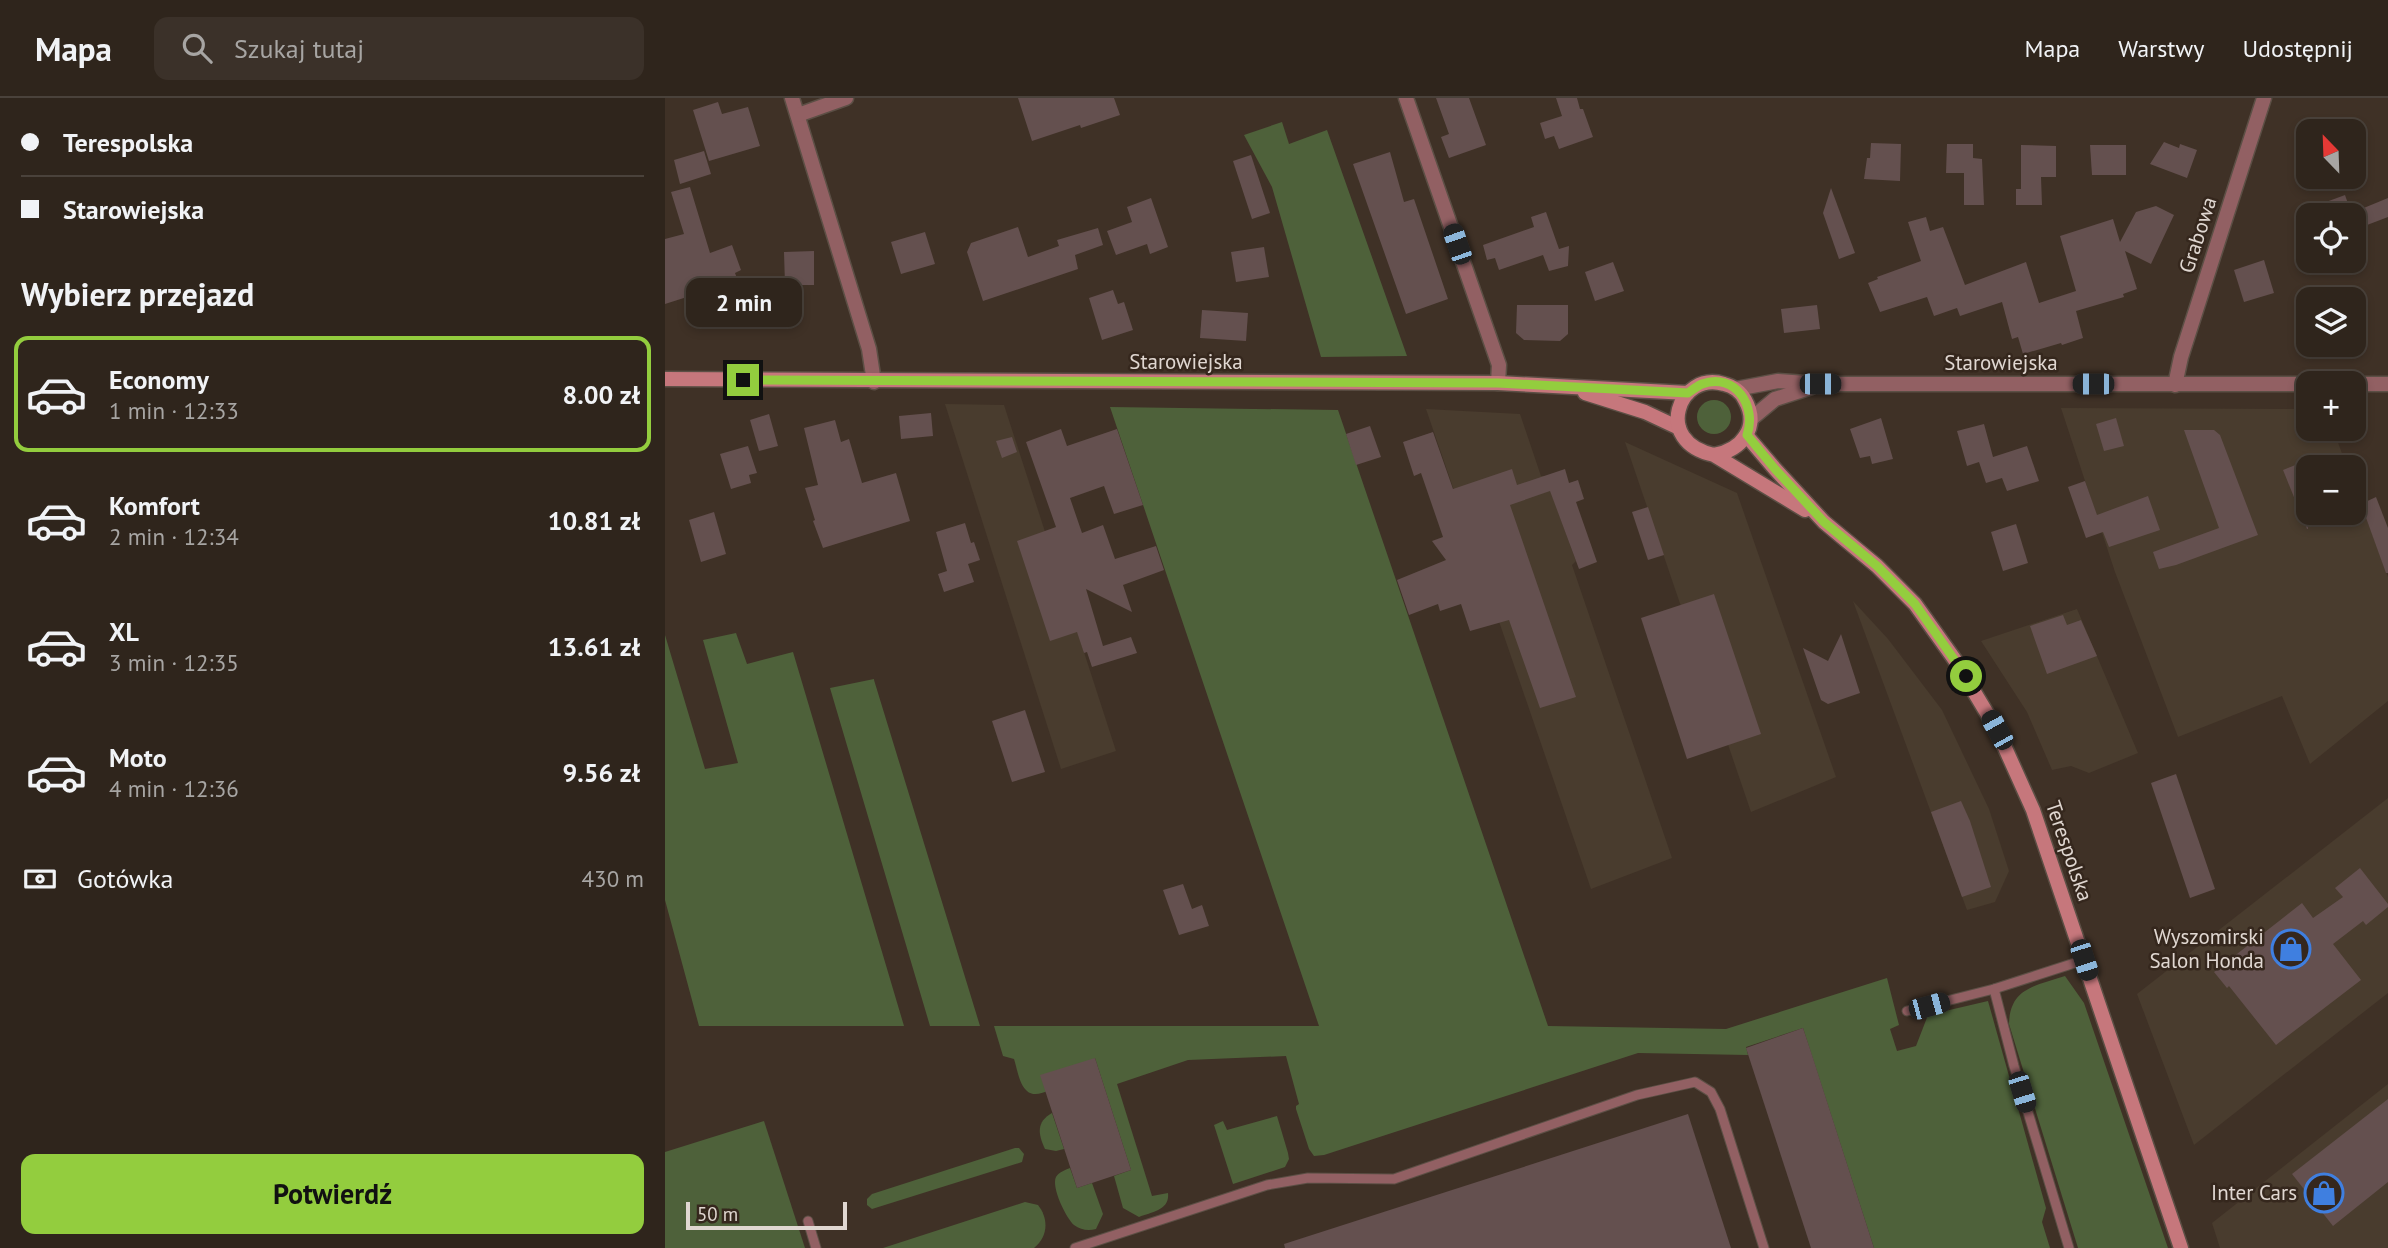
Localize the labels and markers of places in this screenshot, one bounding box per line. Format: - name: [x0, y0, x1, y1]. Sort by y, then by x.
- place label: Wyszomirski Salon Honda: [2149, 923, 2264, 974]
- shop icon: Wyszomirski Salon Honda: [2270, 928, 2312, 970]
- shop icon: Inter Cars: [2303, 1172, 2345, 1214]
- place label: Inter Cars: [2211, 1179, 2297, 1206]

